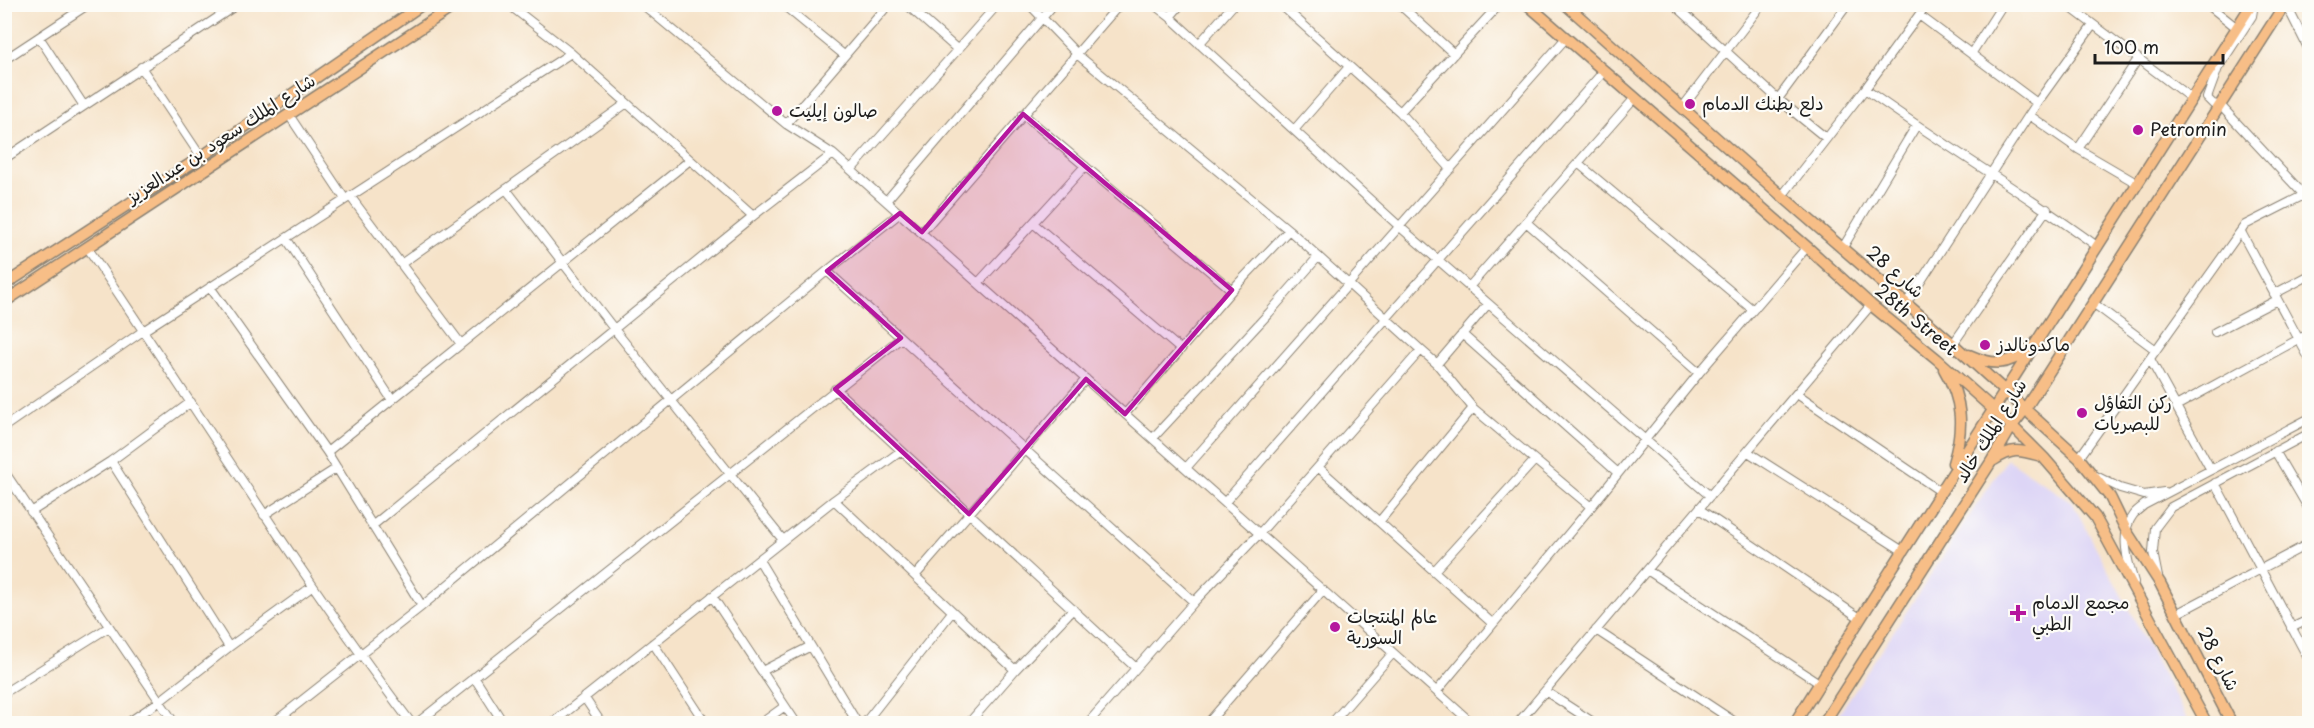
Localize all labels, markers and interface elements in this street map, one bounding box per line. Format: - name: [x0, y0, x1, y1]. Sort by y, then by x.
- scale bar: [2095, 27, 2222, 65]
- text: 100 m: [2104, 33, 2159, 60]
- street label: شارع الملك سعود بن عبدالعزيز: [118, 66, 320, 210]
- place label: دلع بطنك الدمام: [1702, 89, 1824, 118]
- place label: صالون إيليت: [789, 96, 878, 123]
- marker: دلع بطنك الدمام: [1683, 97, 1697, 111]
- marker: صالون إيليت: [770, 104, 784, 118]
- place label: Petromin: [2150, 115, 2227, 142]
- marker: Petromin: [2131, 123, 2145, 137]
- street label: شارع 28: [1861, 238, 1931, 304]
- street label: 28th Street: [1870, 276, 1964, 361]
- place label: ماكدونالدز: [1995, 330, 2070, 357]
- marker: ماكدونالدز: [1978, 338, 1992, 352]
- street label: شارع الملك خالد: [1947, 373, 2032, 487]
- place label: ركن التفاؤل للبصريات: [2094, 388, 2172, 436]
- marker: ركن التفاؤل للبصريات: [2075, 406, 2089, 420]
- place label: مجمع الدمام الطبي: [2032, 588, 2129, 640]
- place label: عالم المنتجات السورية: [1347, 602, 1438, 650]
- marker: مجمع الدمام الطبي: [2009, 604, 2027, 622]
- marker: عالم المنتجات السورية: [1328, 620, 1342, 634]
- street label: شارع 28: [2192, 622, 2247, 695]

